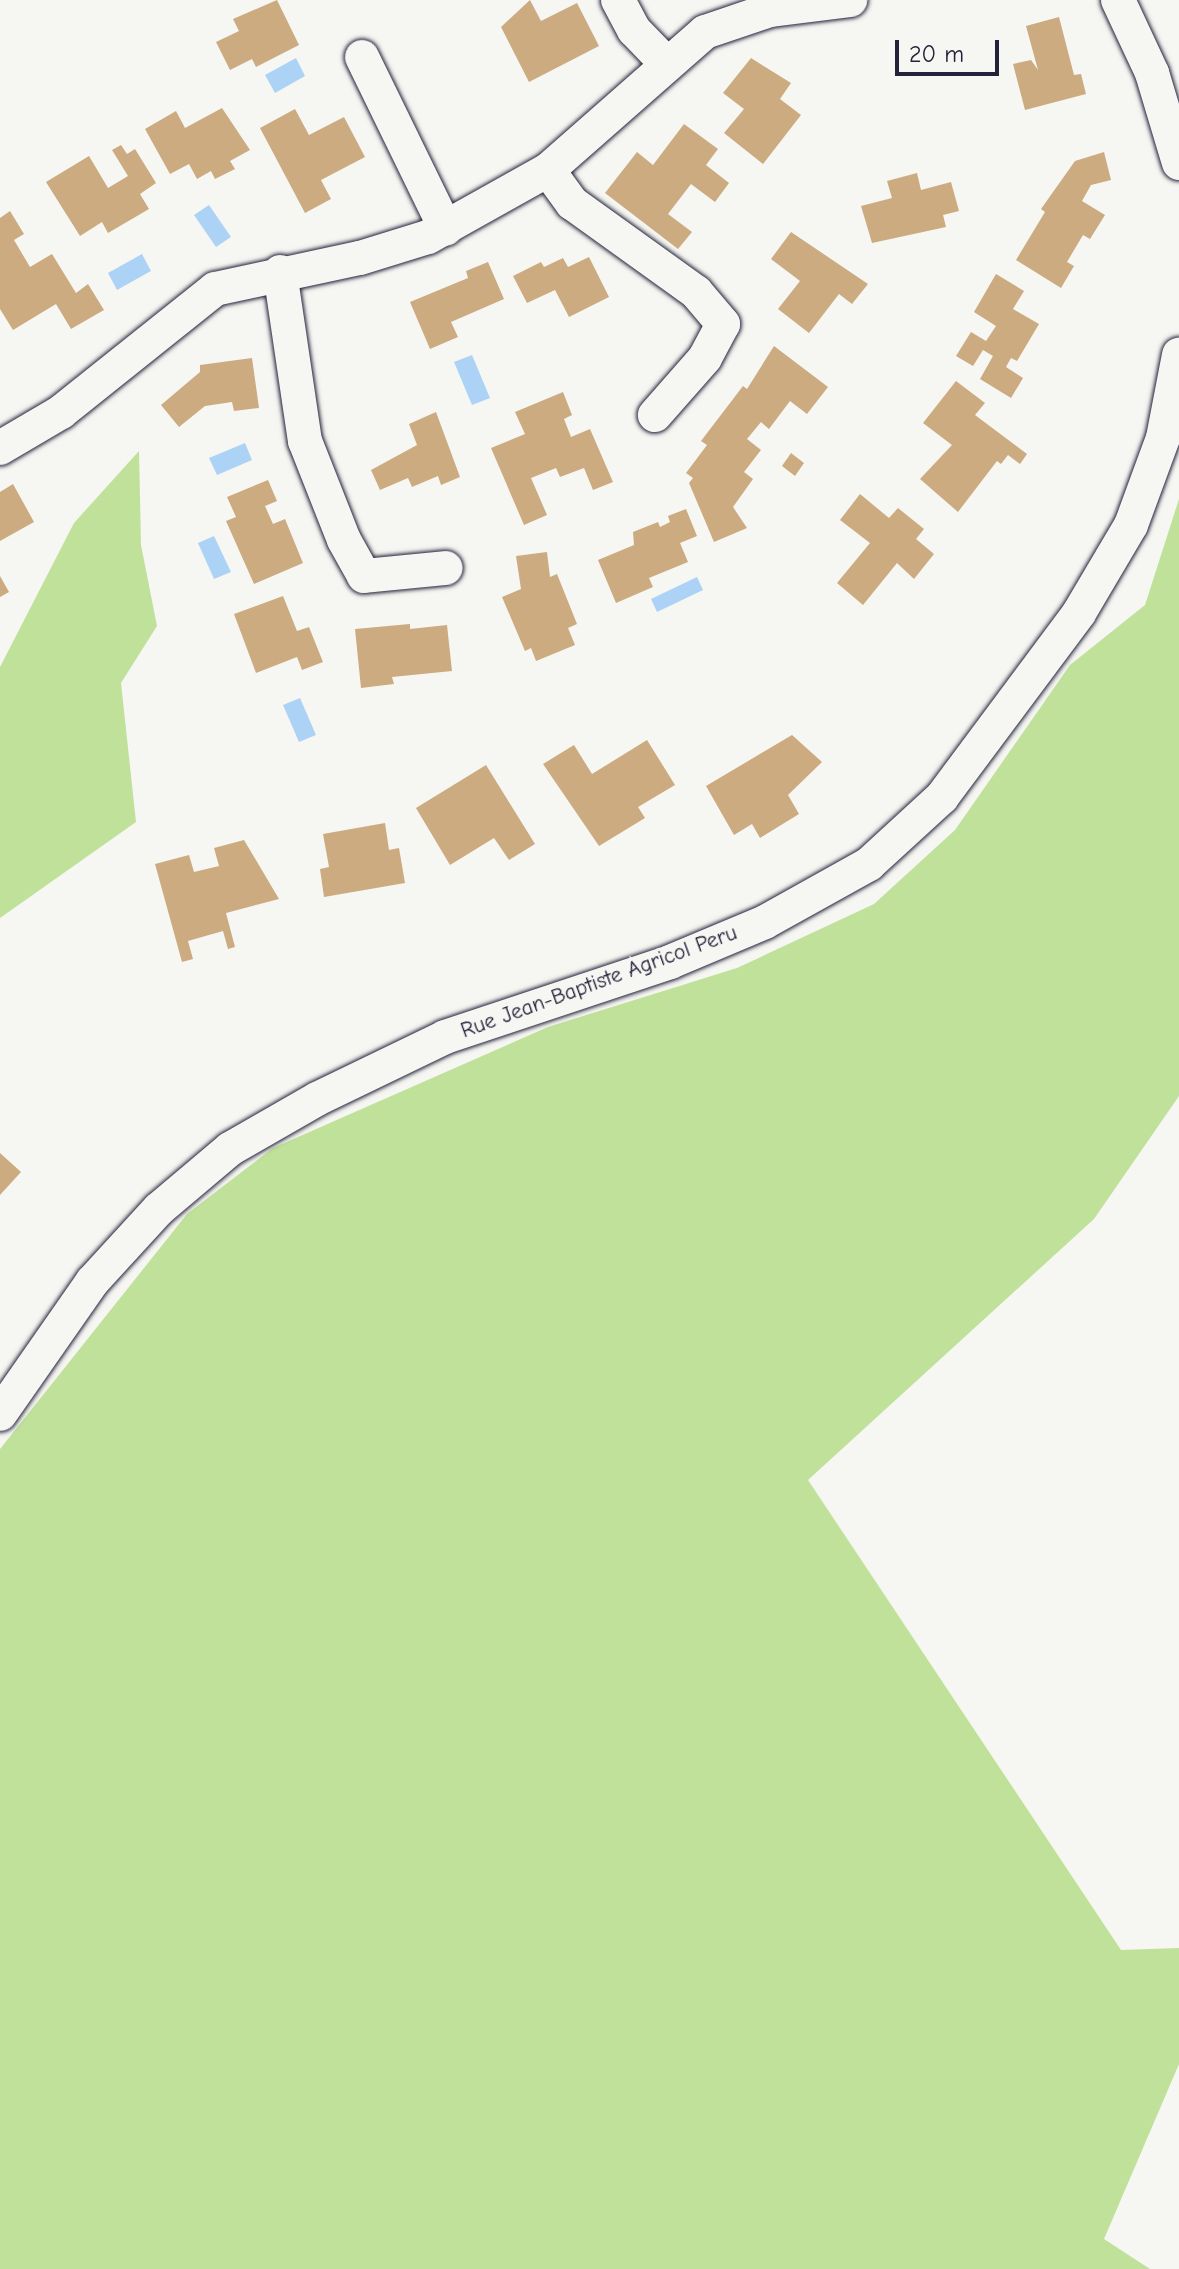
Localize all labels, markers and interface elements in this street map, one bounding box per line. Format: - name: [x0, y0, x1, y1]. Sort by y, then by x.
- scale bar: [899, 24, 1003, 74]
- text: 20 m: [909, 40, 964, 68]
- street label: Rue Jean-Baptiste Agricol Peru: [457, 920, 741, 1044]

